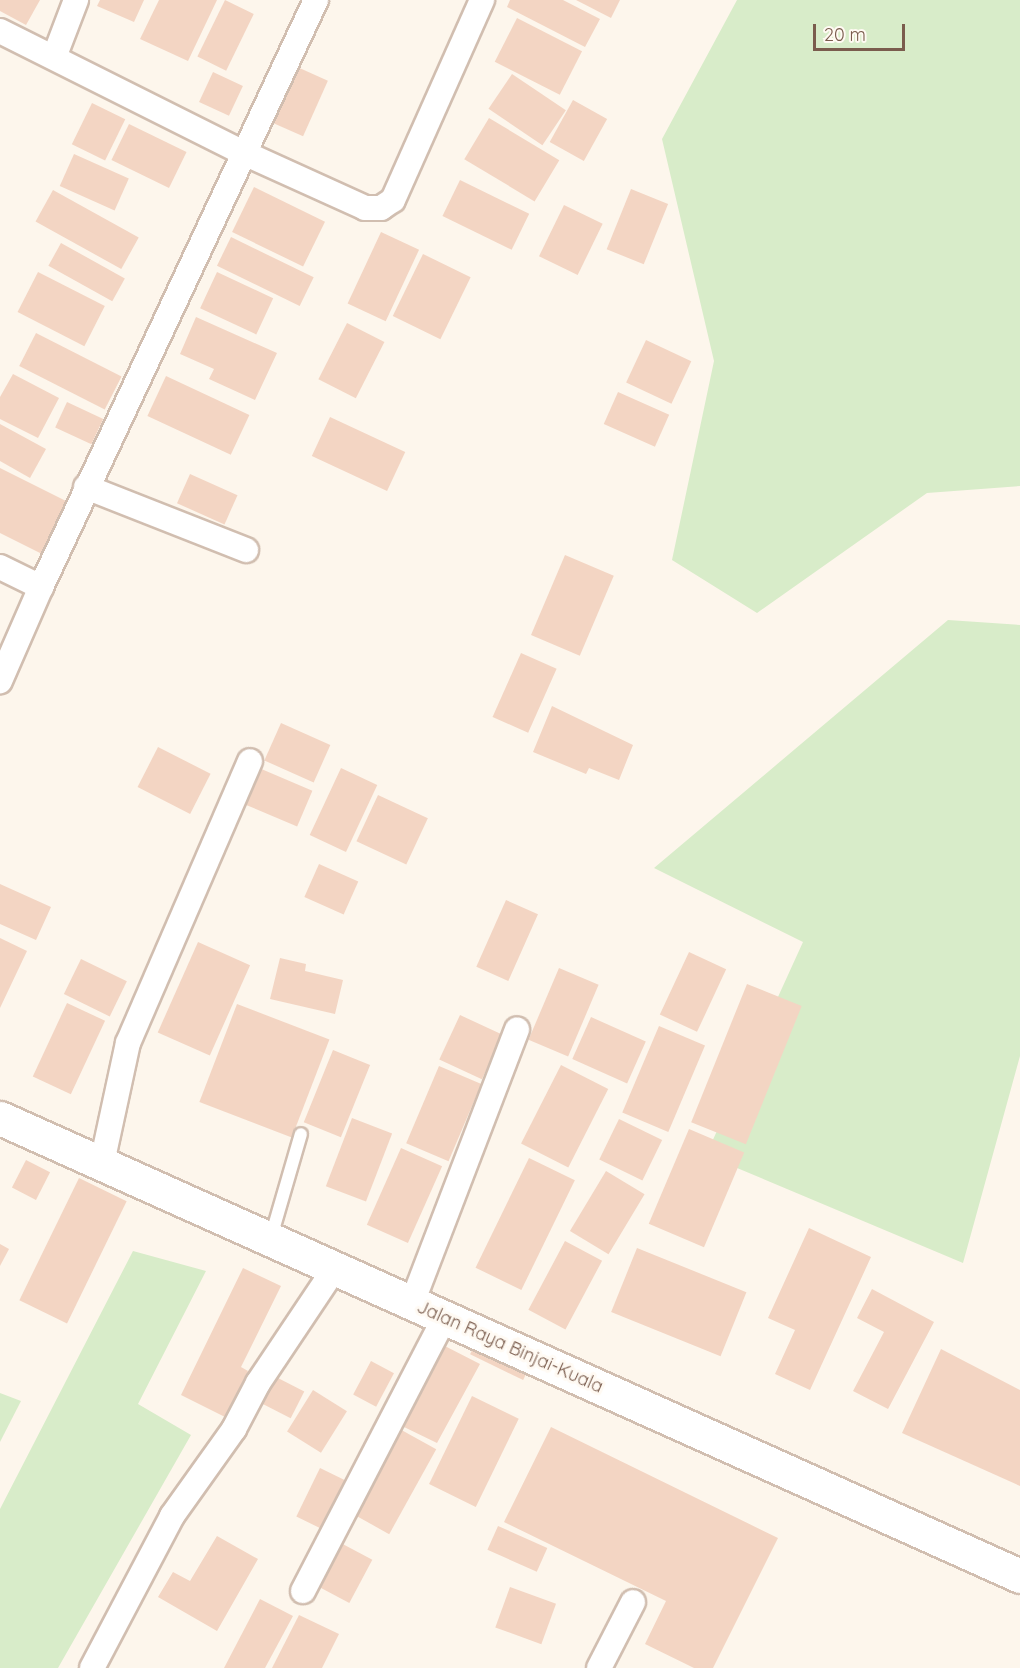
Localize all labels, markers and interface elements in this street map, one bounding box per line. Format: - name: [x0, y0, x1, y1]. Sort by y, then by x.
- scale bar: [816, 12, 908, 50]
- text: 20 m: [824, 23, 866, 46]
- street label: Jalan Raya Binjai-Kuala: [414, 1296, 606, 1398]

